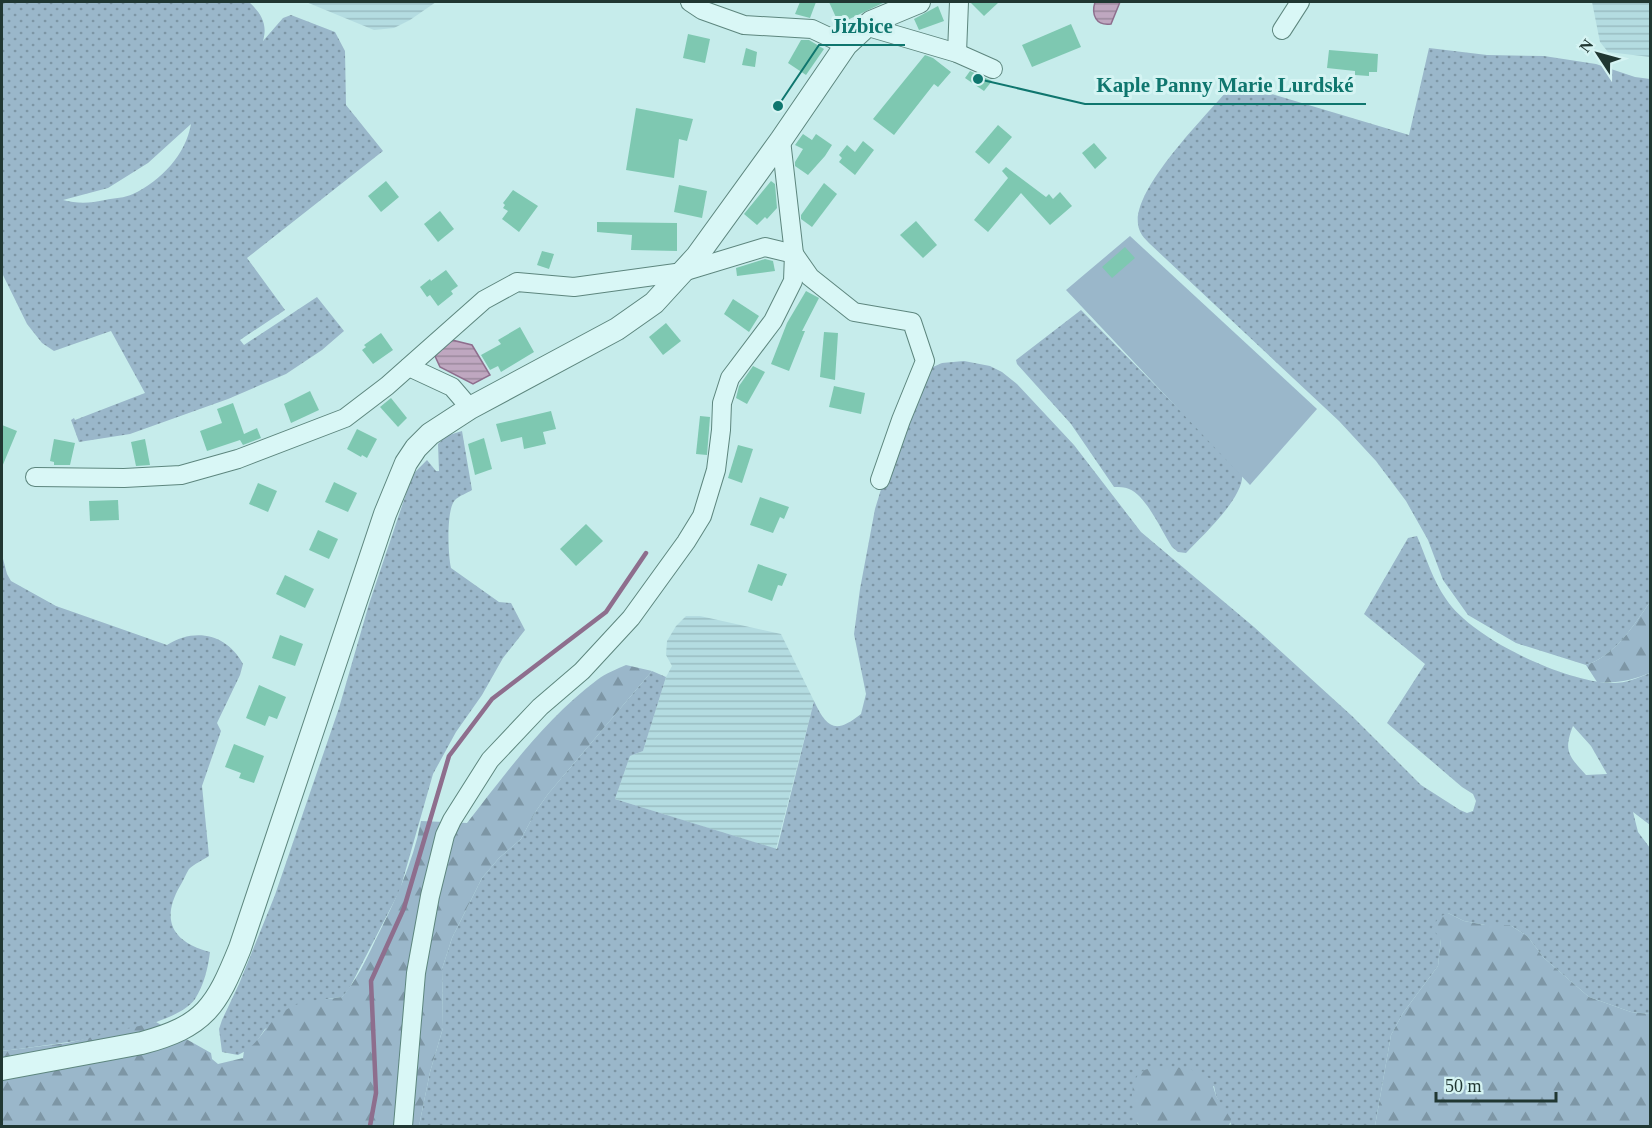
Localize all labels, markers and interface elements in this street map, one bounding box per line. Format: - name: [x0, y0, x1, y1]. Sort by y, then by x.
- callout: Jizbice: [819, 6, 905, 45]
- text: Jizbice: [831, 14, 893, 38]
- north arrow: [1568, 24, 1628, 84]
- text: N: [1576, 35, 1597, 55]
- callout: Kaple Panny Marie Lurdské: [1085, 65, 1366, 104]
- text: Kaple Panny Marie Lurdské: [1096, 73, 1354, 97]
- scale bar: [1436, 1065, 1556, 1103]
- text: 50 m: [1445, 1076, 1482, 1096]

